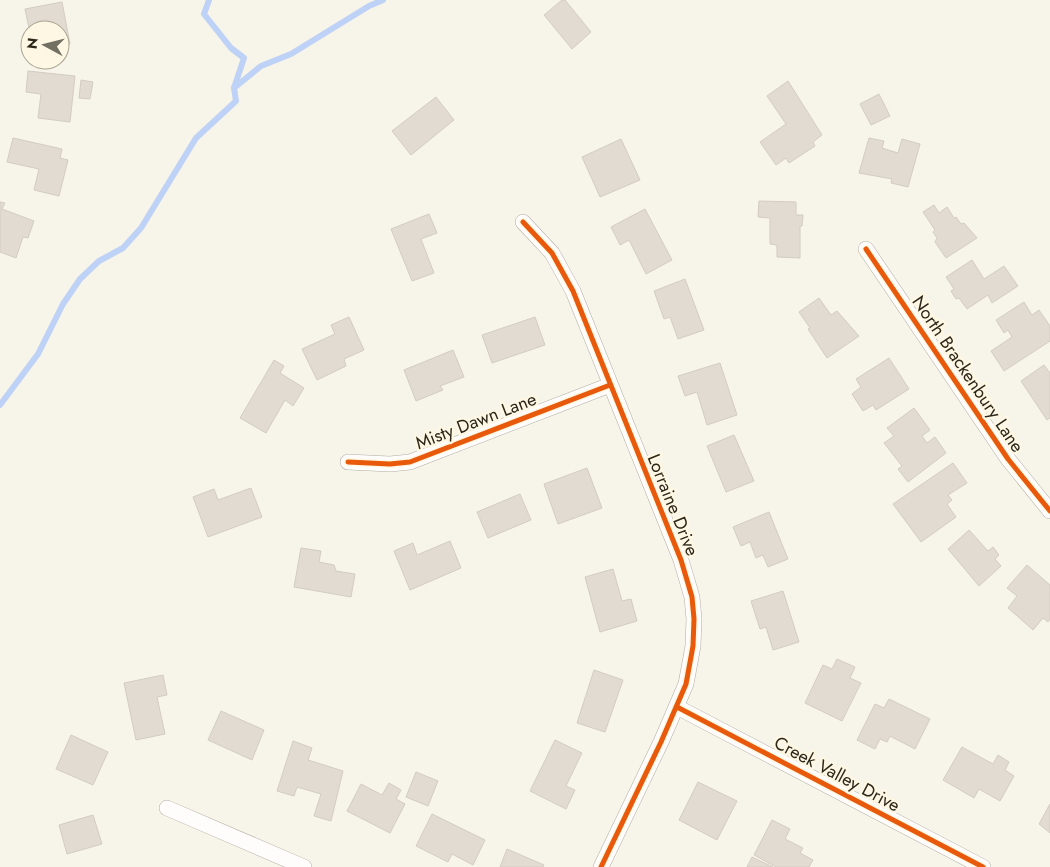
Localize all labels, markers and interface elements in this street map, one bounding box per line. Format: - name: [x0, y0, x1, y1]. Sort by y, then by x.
- north arrow: [20, 20, 70, 70]
- text: N: [21, 37, 43, 50]
- street label: North Brackenbury Lane: [906, 290, 1030, 458]
- street label: Misty Dawn Lane: [412, 386, 540, 456]
- street label: Lorraine Drive: [641, 450, 705, 560]
- street label: Creek Valley Drive: [769, 730, 905, 818]

